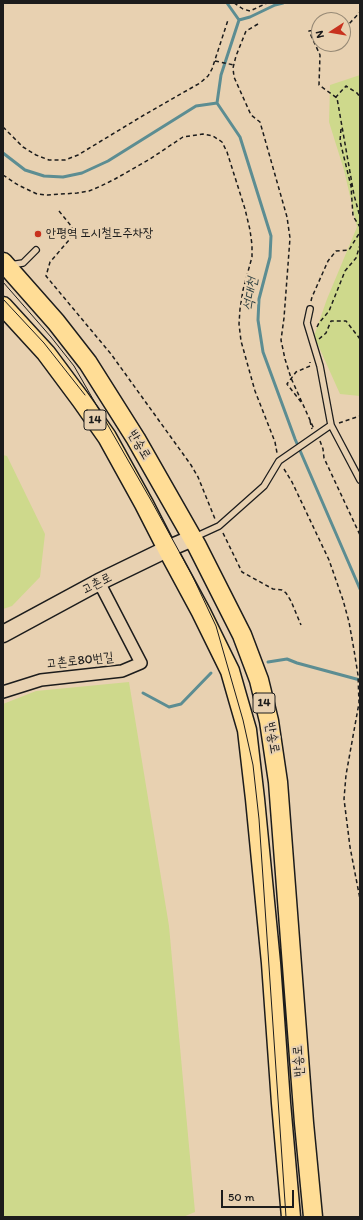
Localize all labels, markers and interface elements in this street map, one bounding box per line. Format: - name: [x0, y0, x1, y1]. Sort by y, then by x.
- north arrow: [311, 12, 351, 52]
- text: N: [313, 29, 327, 39]
- place label: 안평역 도시철도주차장: [46, 226, 154, 242]
- marker: 안평역 도시철도주차장: [33, 229, 43, 239]
- water label: 석대천: [240, 276, 262, 312]
- road number: 14: [84, 410, 106, 430]
- street label: 반송로: [124, 428, 154, 462]
- street label: 고촌로: [79, 570, 115, 598]
- street label: 고촌로80번길: [46, 650, 114, 672]
- road number: 14: [253, 693, 275, 713]
- street label: 반송로: [262, 721, 282, 755]
- street label: 반송로: [290, 1045, 308, 1077]
- scale bar: [223, 1182, 296, 1208]
- text: 50 m: [228, 1190, 254, 1204]

